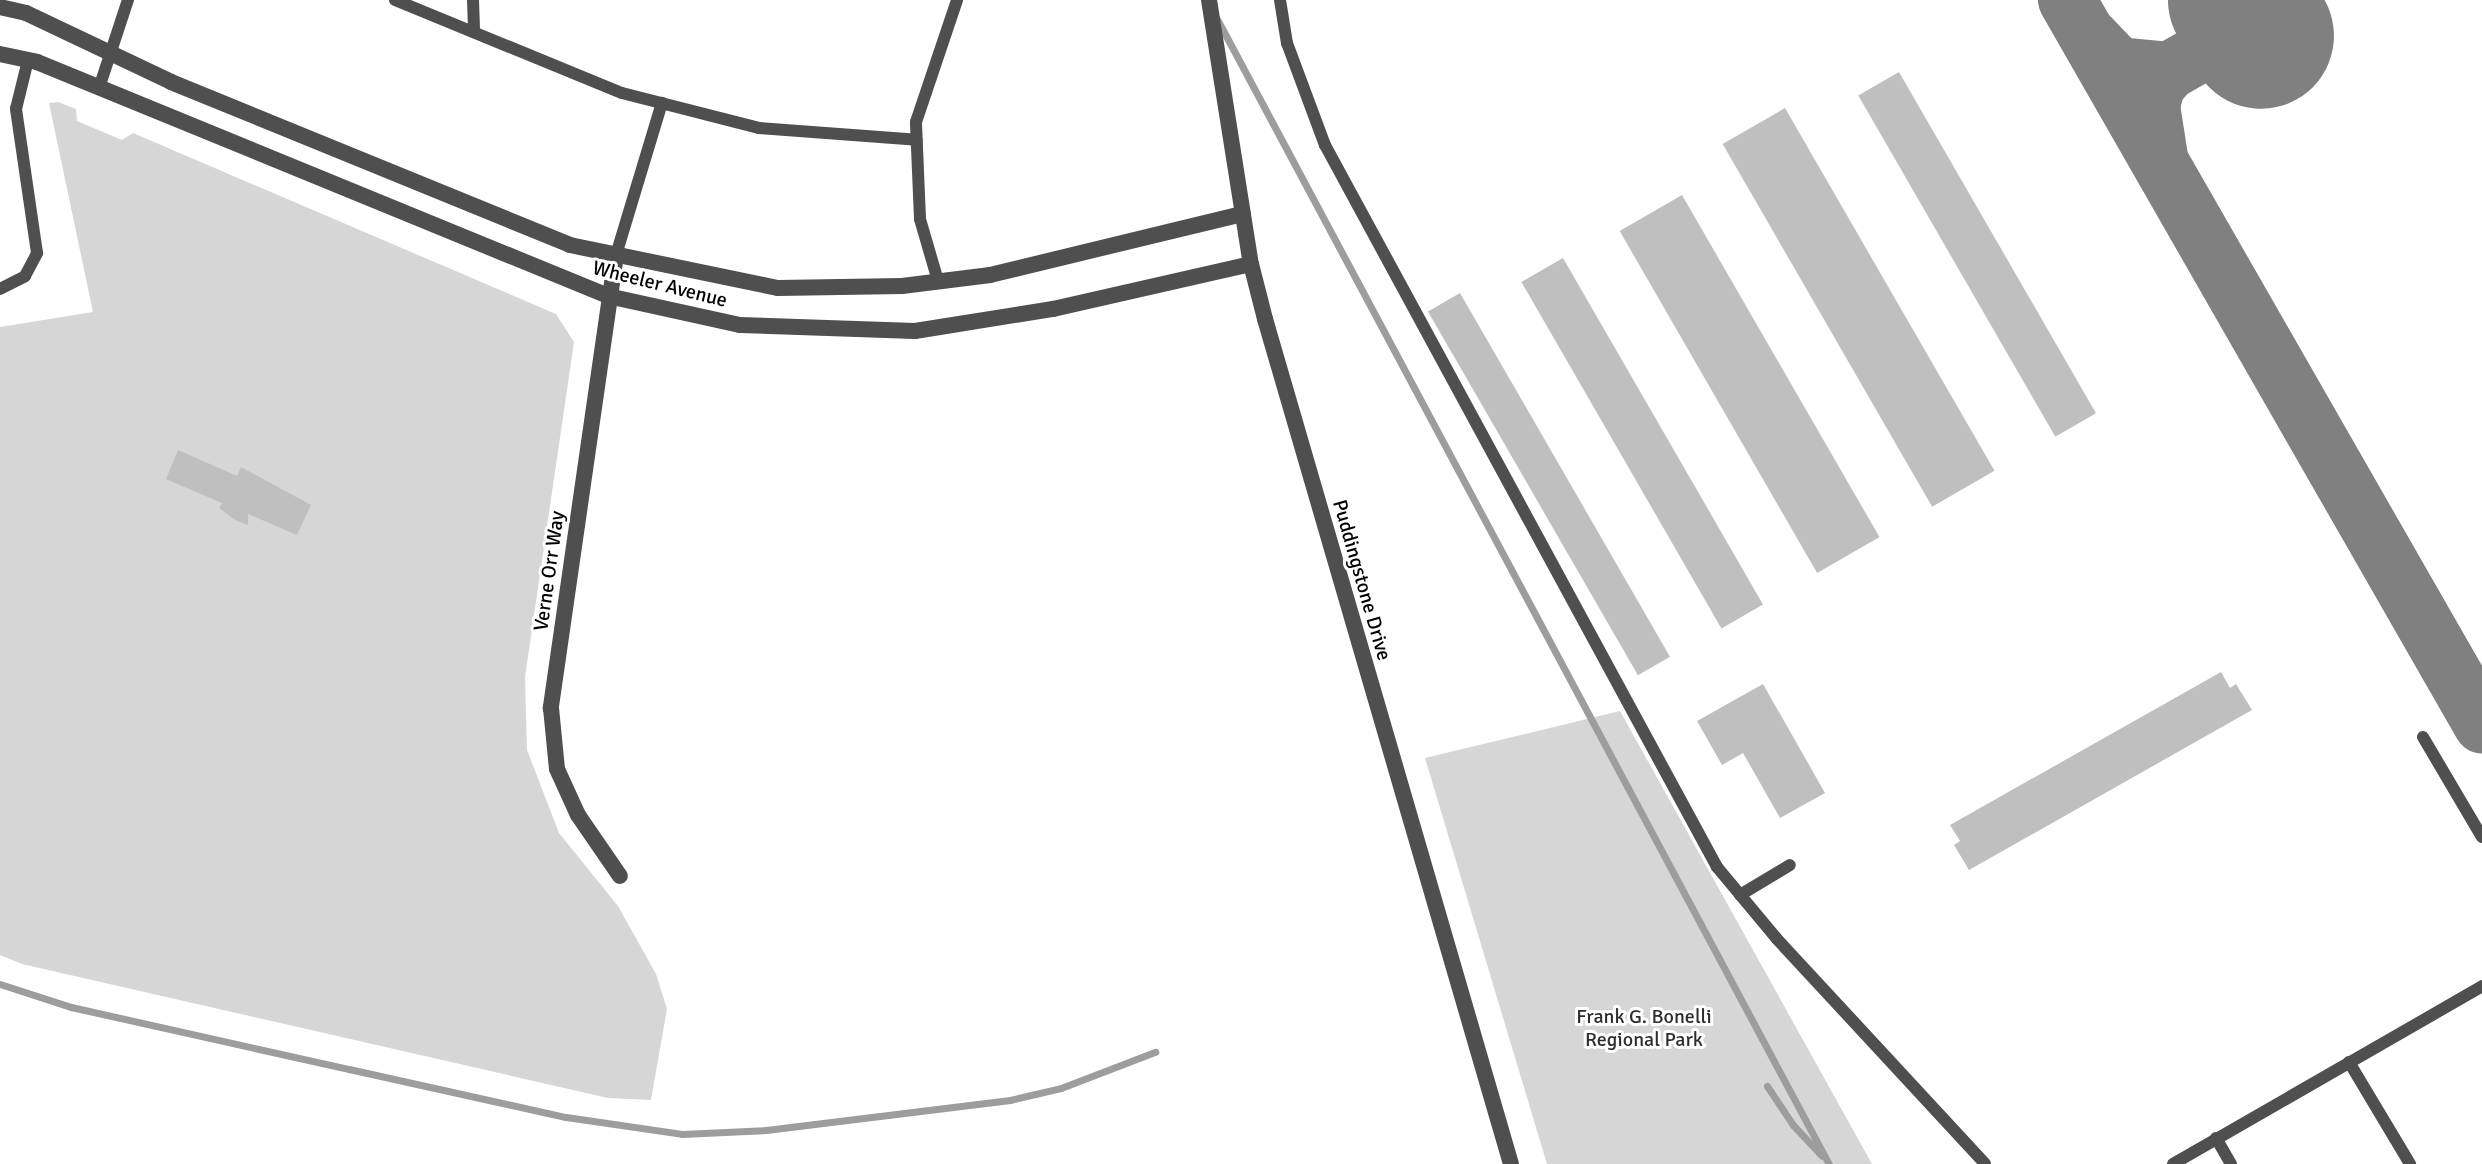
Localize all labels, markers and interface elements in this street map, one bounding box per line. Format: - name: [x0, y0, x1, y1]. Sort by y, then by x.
- street label: Wheeler Avenue: [590, 256, 730, 312]
- street label: Puddingstone Drive: [1328, 497, 1396, 663]
- street label: Verne Orr Way: [529, 509, 569, 633]
- park label: Frank G. Bonelli Regional Park: [1576, 1005, 1712, 1052]

